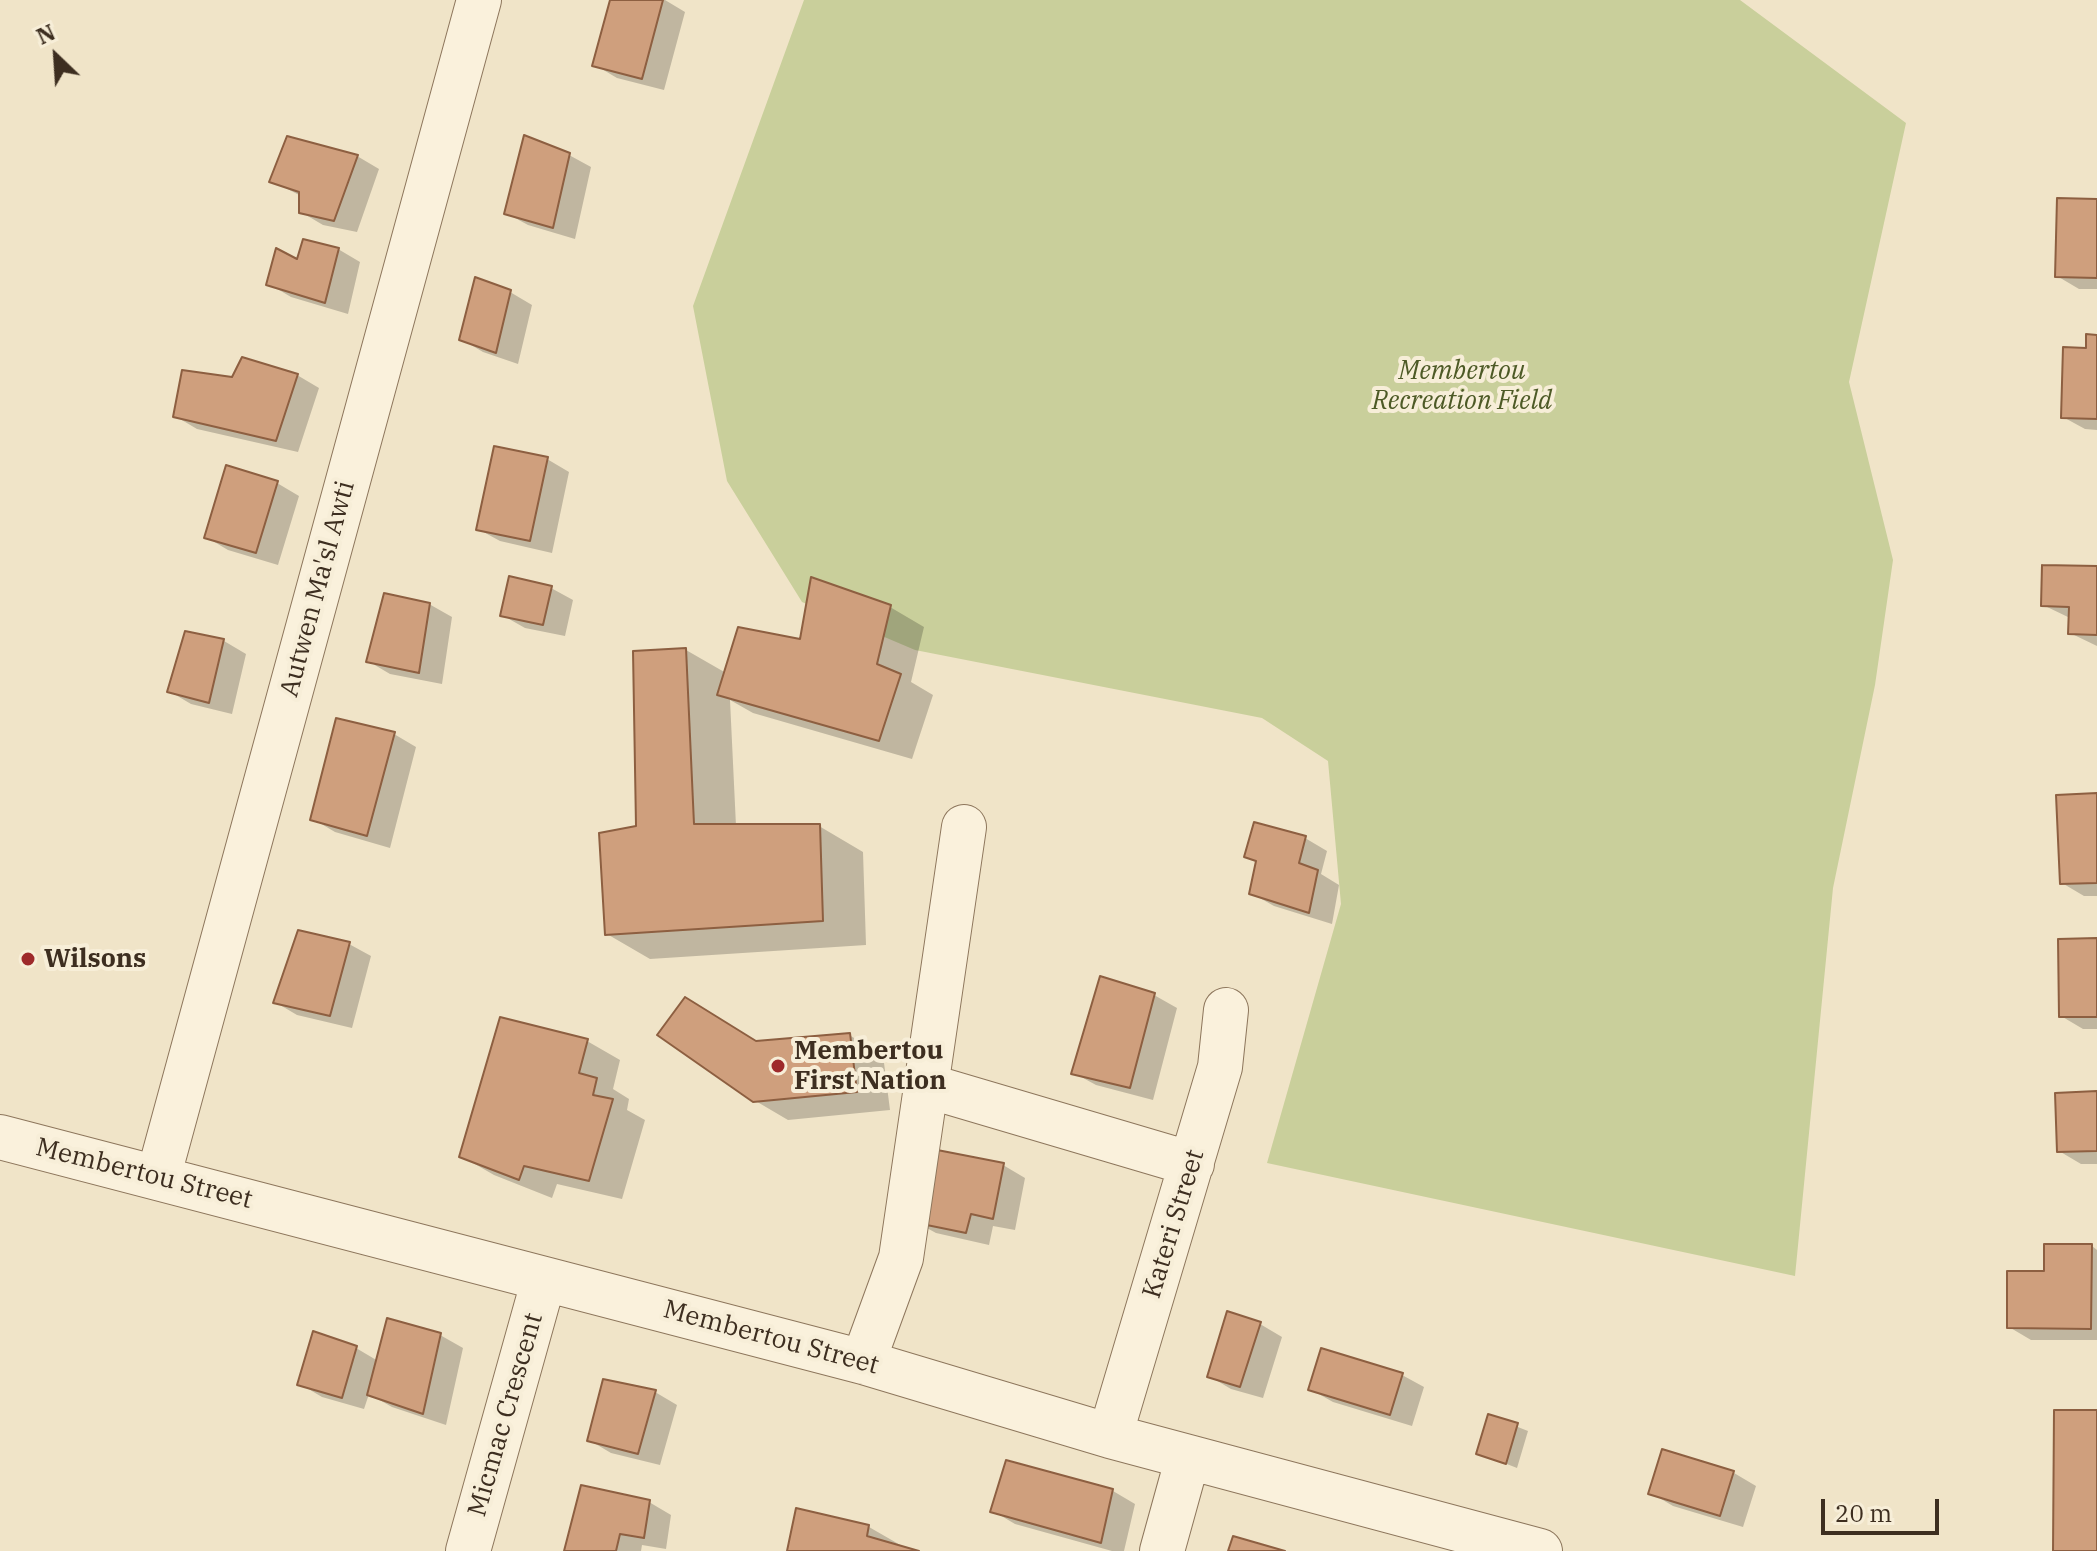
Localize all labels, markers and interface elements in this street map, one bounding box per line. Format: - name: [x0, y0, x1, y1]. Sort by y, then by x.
- north arrow: [16, 16, 96, 96]
- text: N: [32, 17, 60, 51]
- park label: Membertou Recreation Field: [1372, 355, 1552, 416]
- street label: Autwen Ma'sl Awti: [274, 478, 362, 700]
- place label: Wilsons: [44, 943, 146, 975]
- marker: Wilsons: [19, 950, 37, 968]
- place label: Membertou First Nation: [794, 1035, 946, 1096]
- marker: Membertou First Nation: [769, 1057, 787, 1075]
- street label: Membertou Street: [33, 1132, 255, 1216]
- street label: Kateri Street: [1137, 1146, 1211, 1302]
- street label: Membertou Street: [660, 1294, 882, 1382]
- street label: Micmac Crescent: [462, 1310, 550, 1520]
- scale bar: [1825, 1483, 1943, 1533]
- text: 20 m: [1835, 1497, 1892, 1529]

